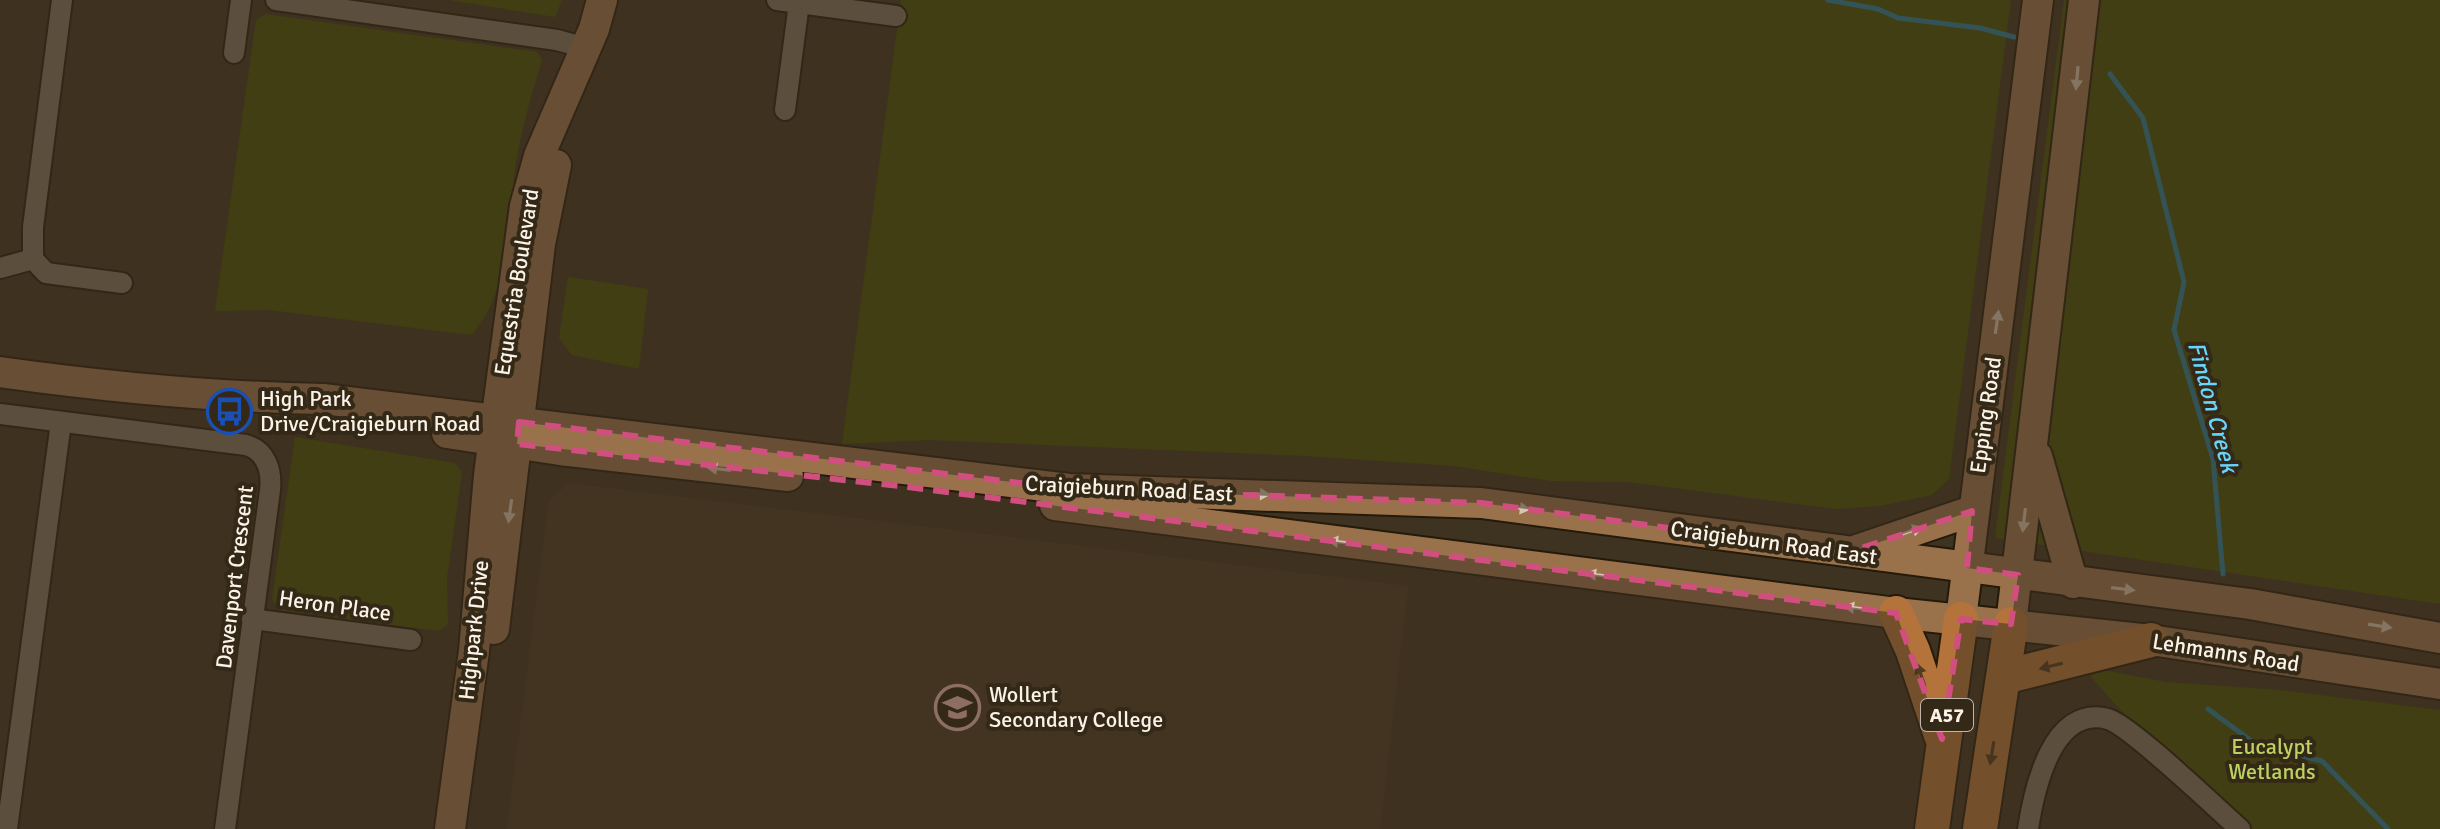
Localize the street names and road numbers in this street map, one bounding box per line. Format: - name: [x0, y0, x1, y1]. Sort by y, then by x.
- street label: Equestria Boulevard: [488, 187, 545, 378]
- street label: Epping Road: [1964, 355, 2007, 475]
- street label: Craigieburn Road East: [1024, 470, 1234, 507]
- street label: Davenport Crescent: [210, 484, 259, 670]
- street label: Craigieburn Road East: [1669, 515, 1879, 570]
- street label: Highpark Drive: [453, 559, 494, 701]
- street label: Heron Place: [277, 584, 393, 627]
- street label: Lehmanns Road: [2151, 628, 2301, 677]
- road number: A57: [1921, 699, 1973, 731]

